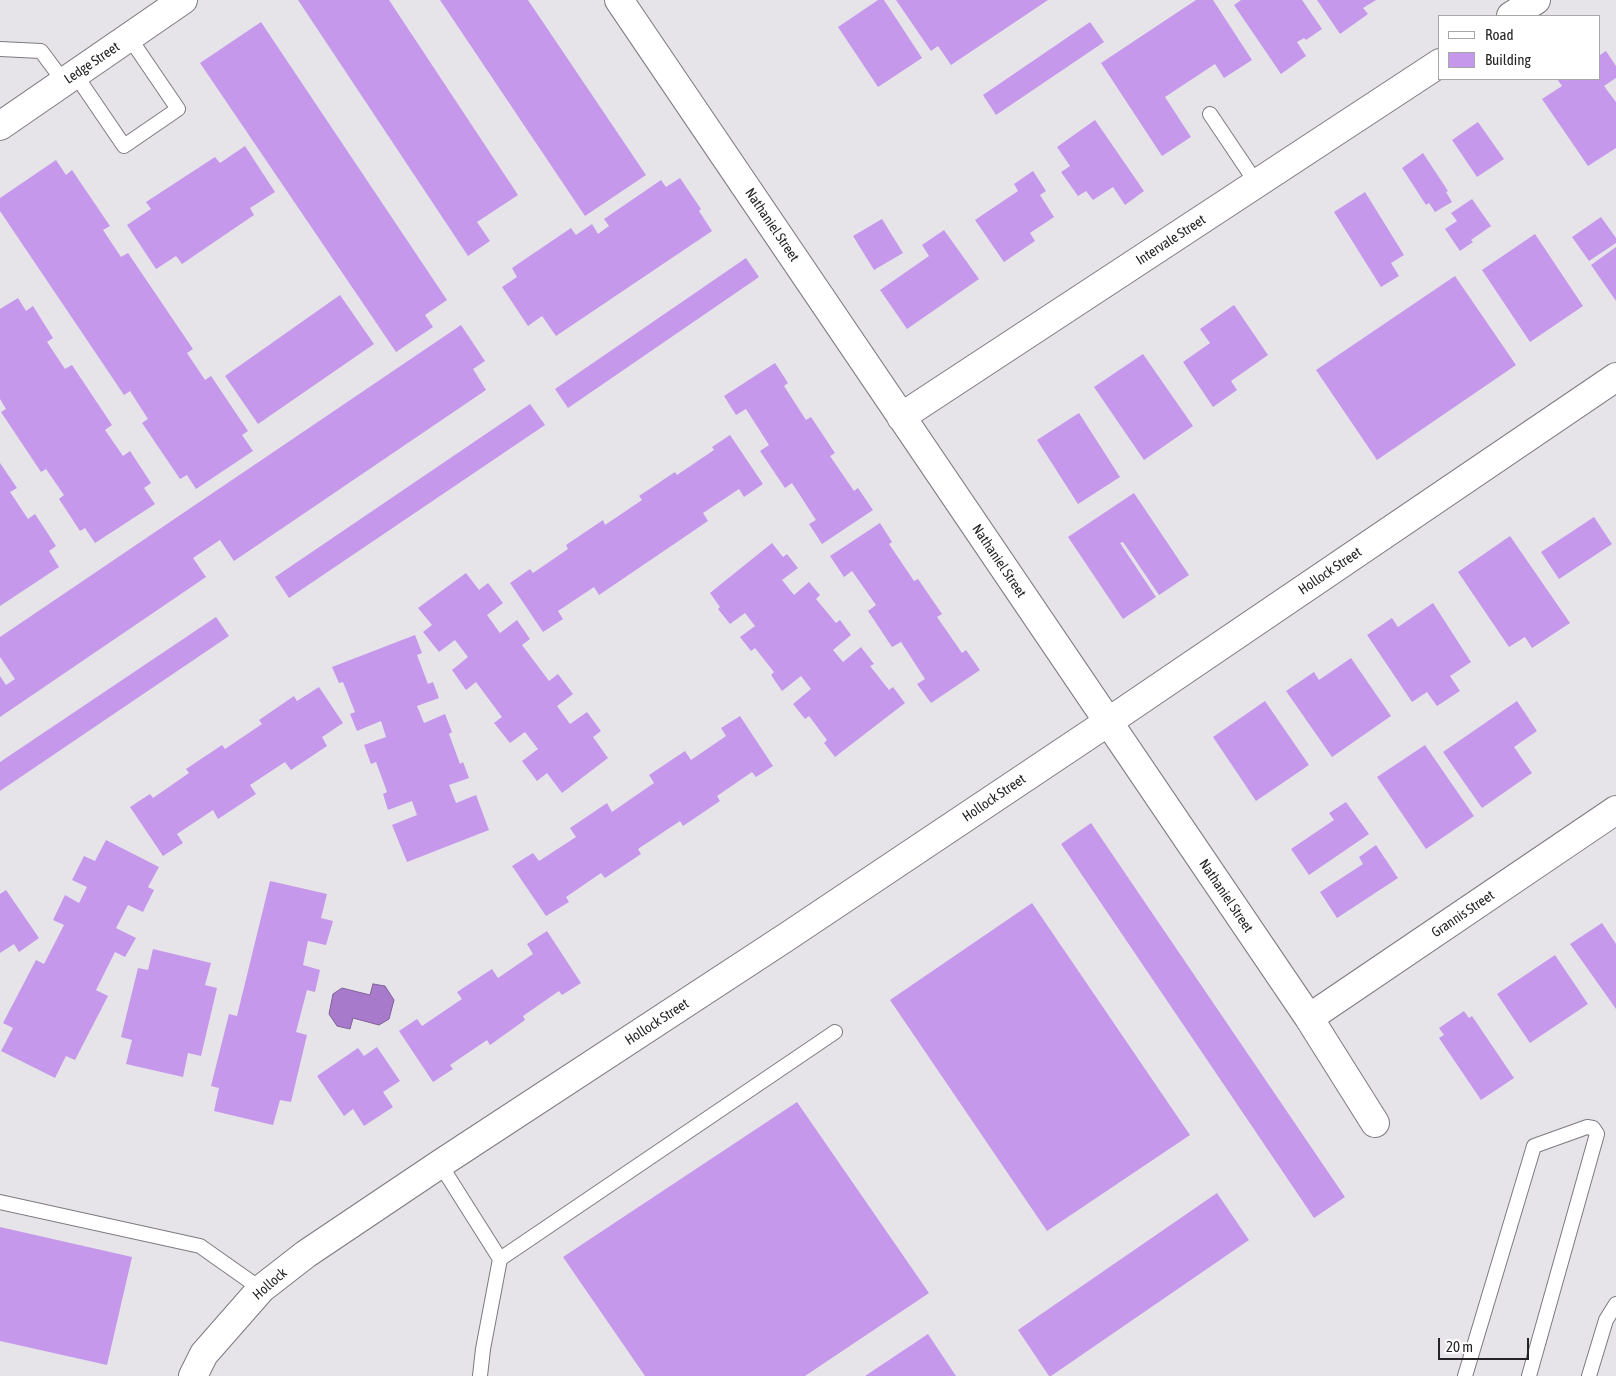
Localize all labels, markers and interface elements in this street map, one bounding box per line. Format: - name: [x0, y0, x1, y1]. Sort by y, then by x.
- legend: [1438, 15, 1601, 80]
- text: Road: [1485, 26, 1514, 43]
- street label: Ledge Street: [61, 38, 123, 88]
- text: Building: [1485, 51, 1531, 68]
- street label: Nathaniel Street: [741, 185, 803, 265]
- street label: Intervale Street: [1133, 211, 1209, 269]
- street label: Nathaniel Street: [968, 521, 1030, 601]
- street label: Hollock Street: [1295, 544, 1365, 598]
- street label: Hollock Street: [959, 771, 1029, 825]
- street label: Nathaniel Street: [1195, 856, 1257, 936]
- street label: Grannis Street: [1428, 887, 1498, 941]
- street label: Hollock Street: [622, 995, 692, 1049]
- street label: Hollock: [249, 1265, 291, 1303]
- scale bar: [1441, 1328, 1532, 1360]
- text: 20 m: [1446, 1338, 1473, 1355]

